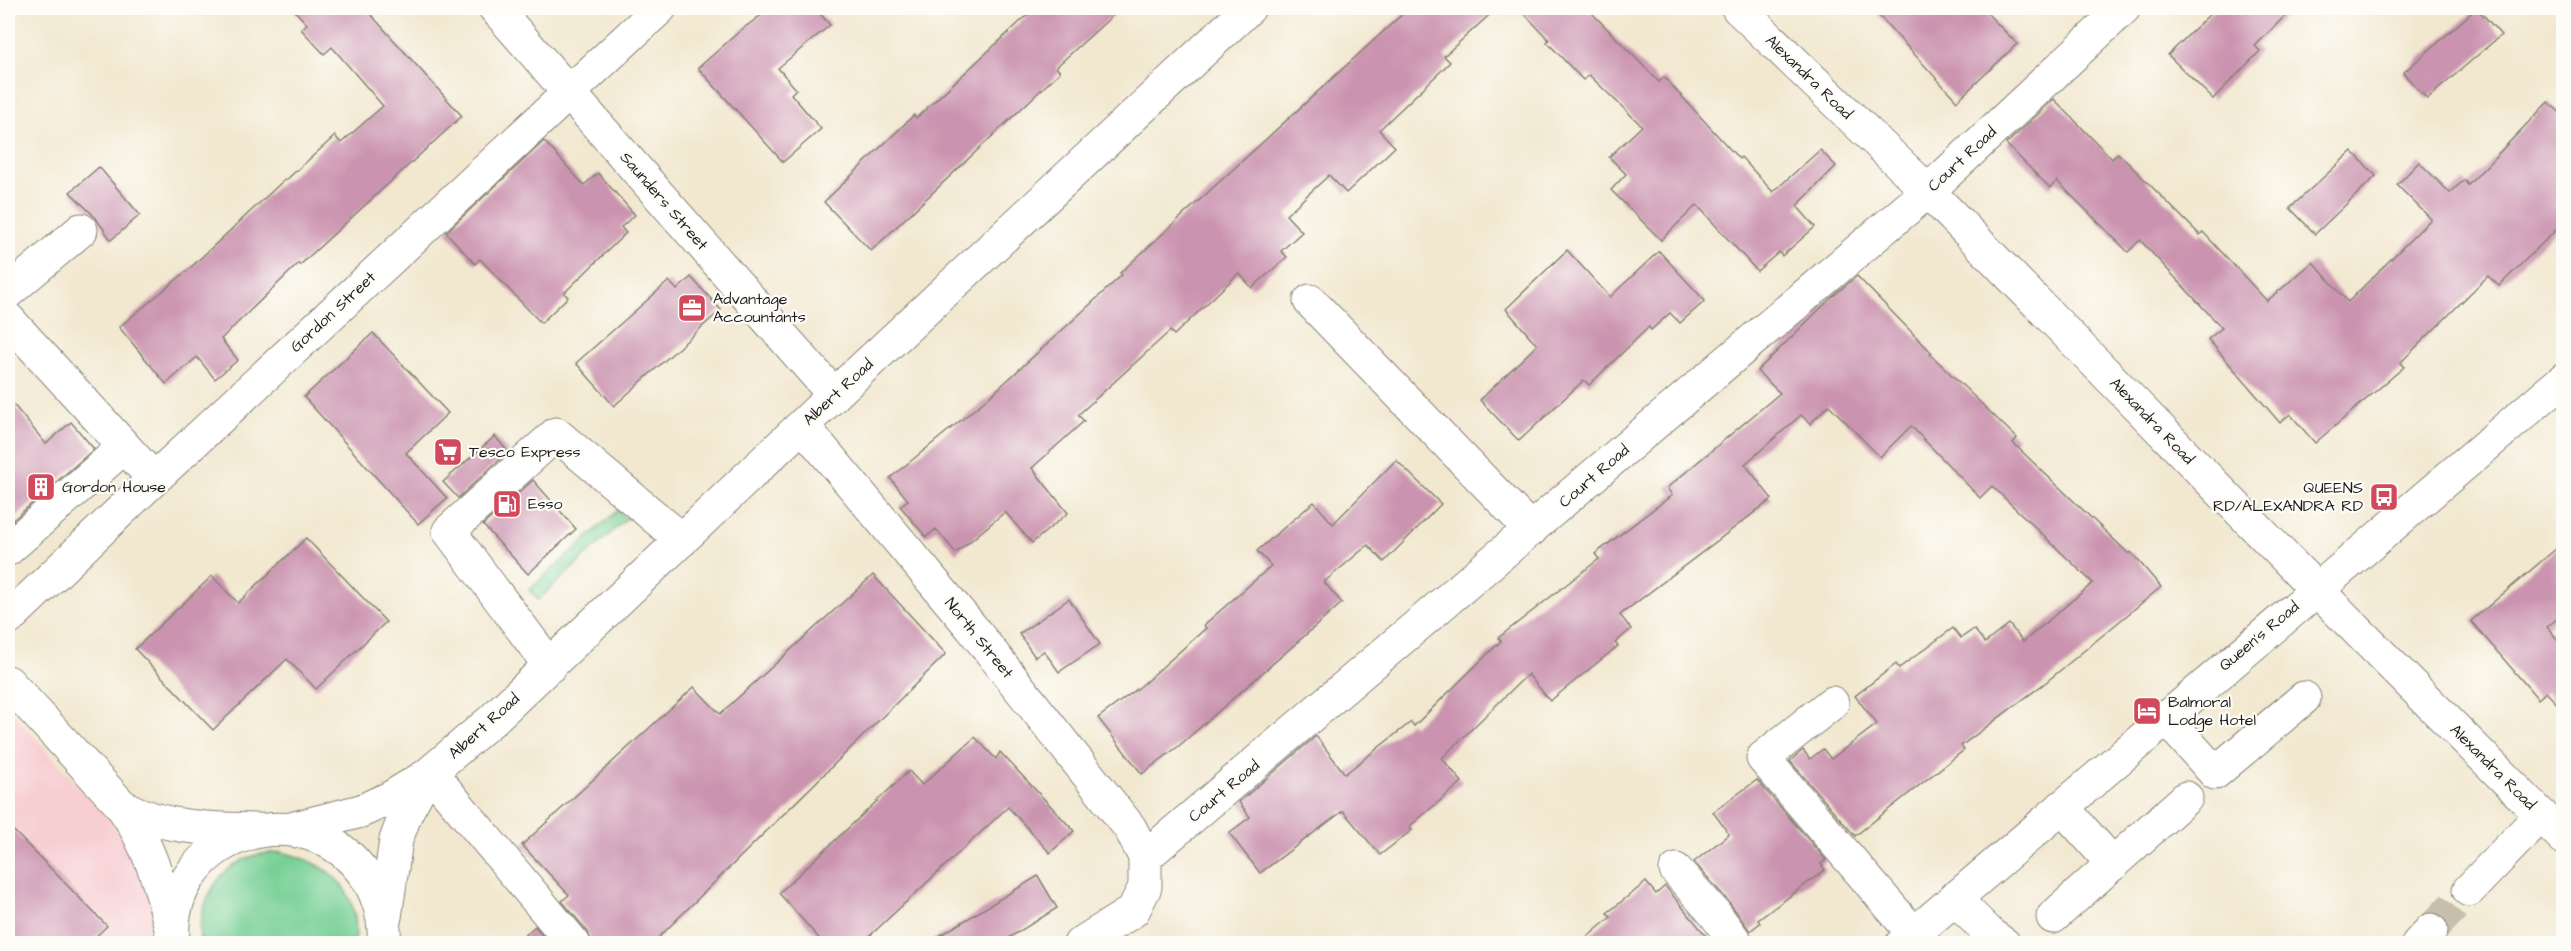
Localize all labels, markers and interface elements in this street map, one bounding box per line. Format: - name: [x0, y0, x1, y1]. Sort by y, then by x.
- street label: Alexandra Road: [1761, 30, 1857, 124]
- street label: Court Road: [1923, 121, 2001, 197]
- street label: Saunders Street: [615, 147, 713, 255]
- street label: Gordon Street: [285, 266, 381, 358]
- place label: Advantage Accountants: [713, 288, 806, 328]
- office icon: Advantage Accountants: [676, 292, 708, 324]
- street label: Albert Road: [798, 354, 878, 430]
- street label: Alexandra Road: [2105, 373, 2199, 469]
- supermarket icon: Tesco Express: [432, 436, 464, 468]
- street label: Court Road: [1554, 439, 1634, 513]
- place label: Tesco Express: [469, 441, 581, 463]
- building icon: Gordon House: [25, 471, 57, 503]
- place label: Gordon House: [62, 476, 166, 498]
- place label: QUEENS RD/ALEXANDRA RD: [2213, 477, 2363, 517]
- bus stop icon: QUEENS RD/ALEXANDRA RD: [2368, 481, 2400, 513]
- fuel station icon: Esso: [491, 488, 523, 520]
- place label: Esso: [528, 493, 563, 515]
- street label: North Street: [940, 593, 1019, 683]
- street label: Queen's Road: [2214, 596, 2304, 676]
- street label: Albert Road: [444, 688, 524, 764]
- place label: Balmoral Lodge Hotel: [2168, 691, 2256, 732]
- hotel icon: Balmoral Lodge Hotel: [2131, 695, 2163, 727]
- street label: Alexandra Road: [2445, 719, 2541, 815]
- street label: Court Road: [1184, 755, 1264, 827]

